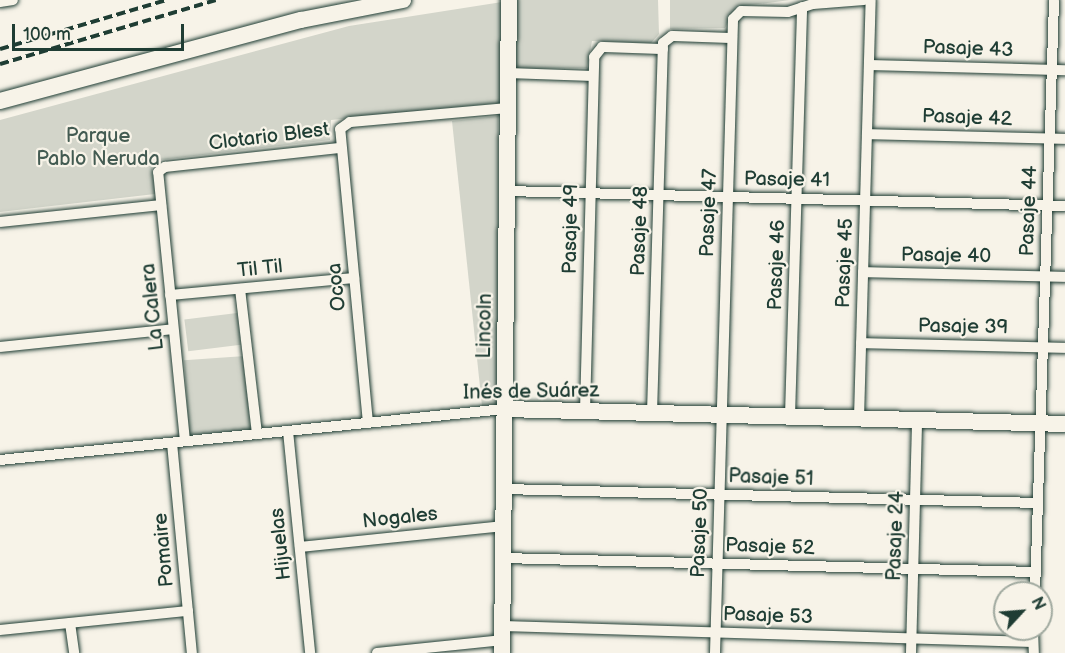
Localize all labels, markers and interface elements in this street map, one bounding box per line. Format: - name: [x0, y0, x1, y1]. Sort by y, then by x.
- scale bar: [15, 12, 188, 50]
- text: 100 m: [23, 24, 71, 45]
- street label: Pasaje 43: [922, 35, 1014, 63]
- street label: Pasaje 42: [921, 104, 1013, 132]
- street label: Clotario Blest: [207, 118, 331, 156]
- park label: Parque Pablo Neruda: [36, 124, 160, 171]
- street label: Pasaje 44: [1015, 165, 1043, 257]
- street label: Pasaje 41: [744, 167, 830, 193]
- street label: Pasaje 47: [695, 168, 723, 258]
- street label: Pasaje 49: [558, 184, 584, 274]
- street label: Pasaje 48: [626, 186, 654, 276]
- street label: Pasaje 45: [831, 218, 859, 308]
- street label: Pasaje 46: [763, 219, 791, 311]
- street label: Pasaje 40: [901, 243, 991, 269]
- street label: Til Til: [236, 255, 284, 283]
- street label: La Calera: [136, 262, 170, 352]
- street label: Ocoa: [323, 262, 351, 312]
- street label: Lincoln: [472, 293, 498, 359]
- street label: Pasaje 39: [918, 314, 1008, 340]
- street label: Inés de Suárez: [463, 379, 599, 405]
- street label: Pasaje 51: [728, 465, 814, 491]
- street label: Pasaje 50: [686, 488, 714, 578]
- street label: Pasaje 24: [882, 491, 910, 581]
- street label: Nogales: [361, 502, 439, 534]
- street label: Hijuelas: [265, 507, 297, 581]
- street label: Pomaire: [149, 512, 179, 588]
- street label: Pasaje 52: [725, 533, 815, 561]
- north arrow: [993, 581, 1053, 641]
- text: N: [1027, 594, 1049, 613]
- street label: Pasaje 53: [723, 602, 813, 630]

